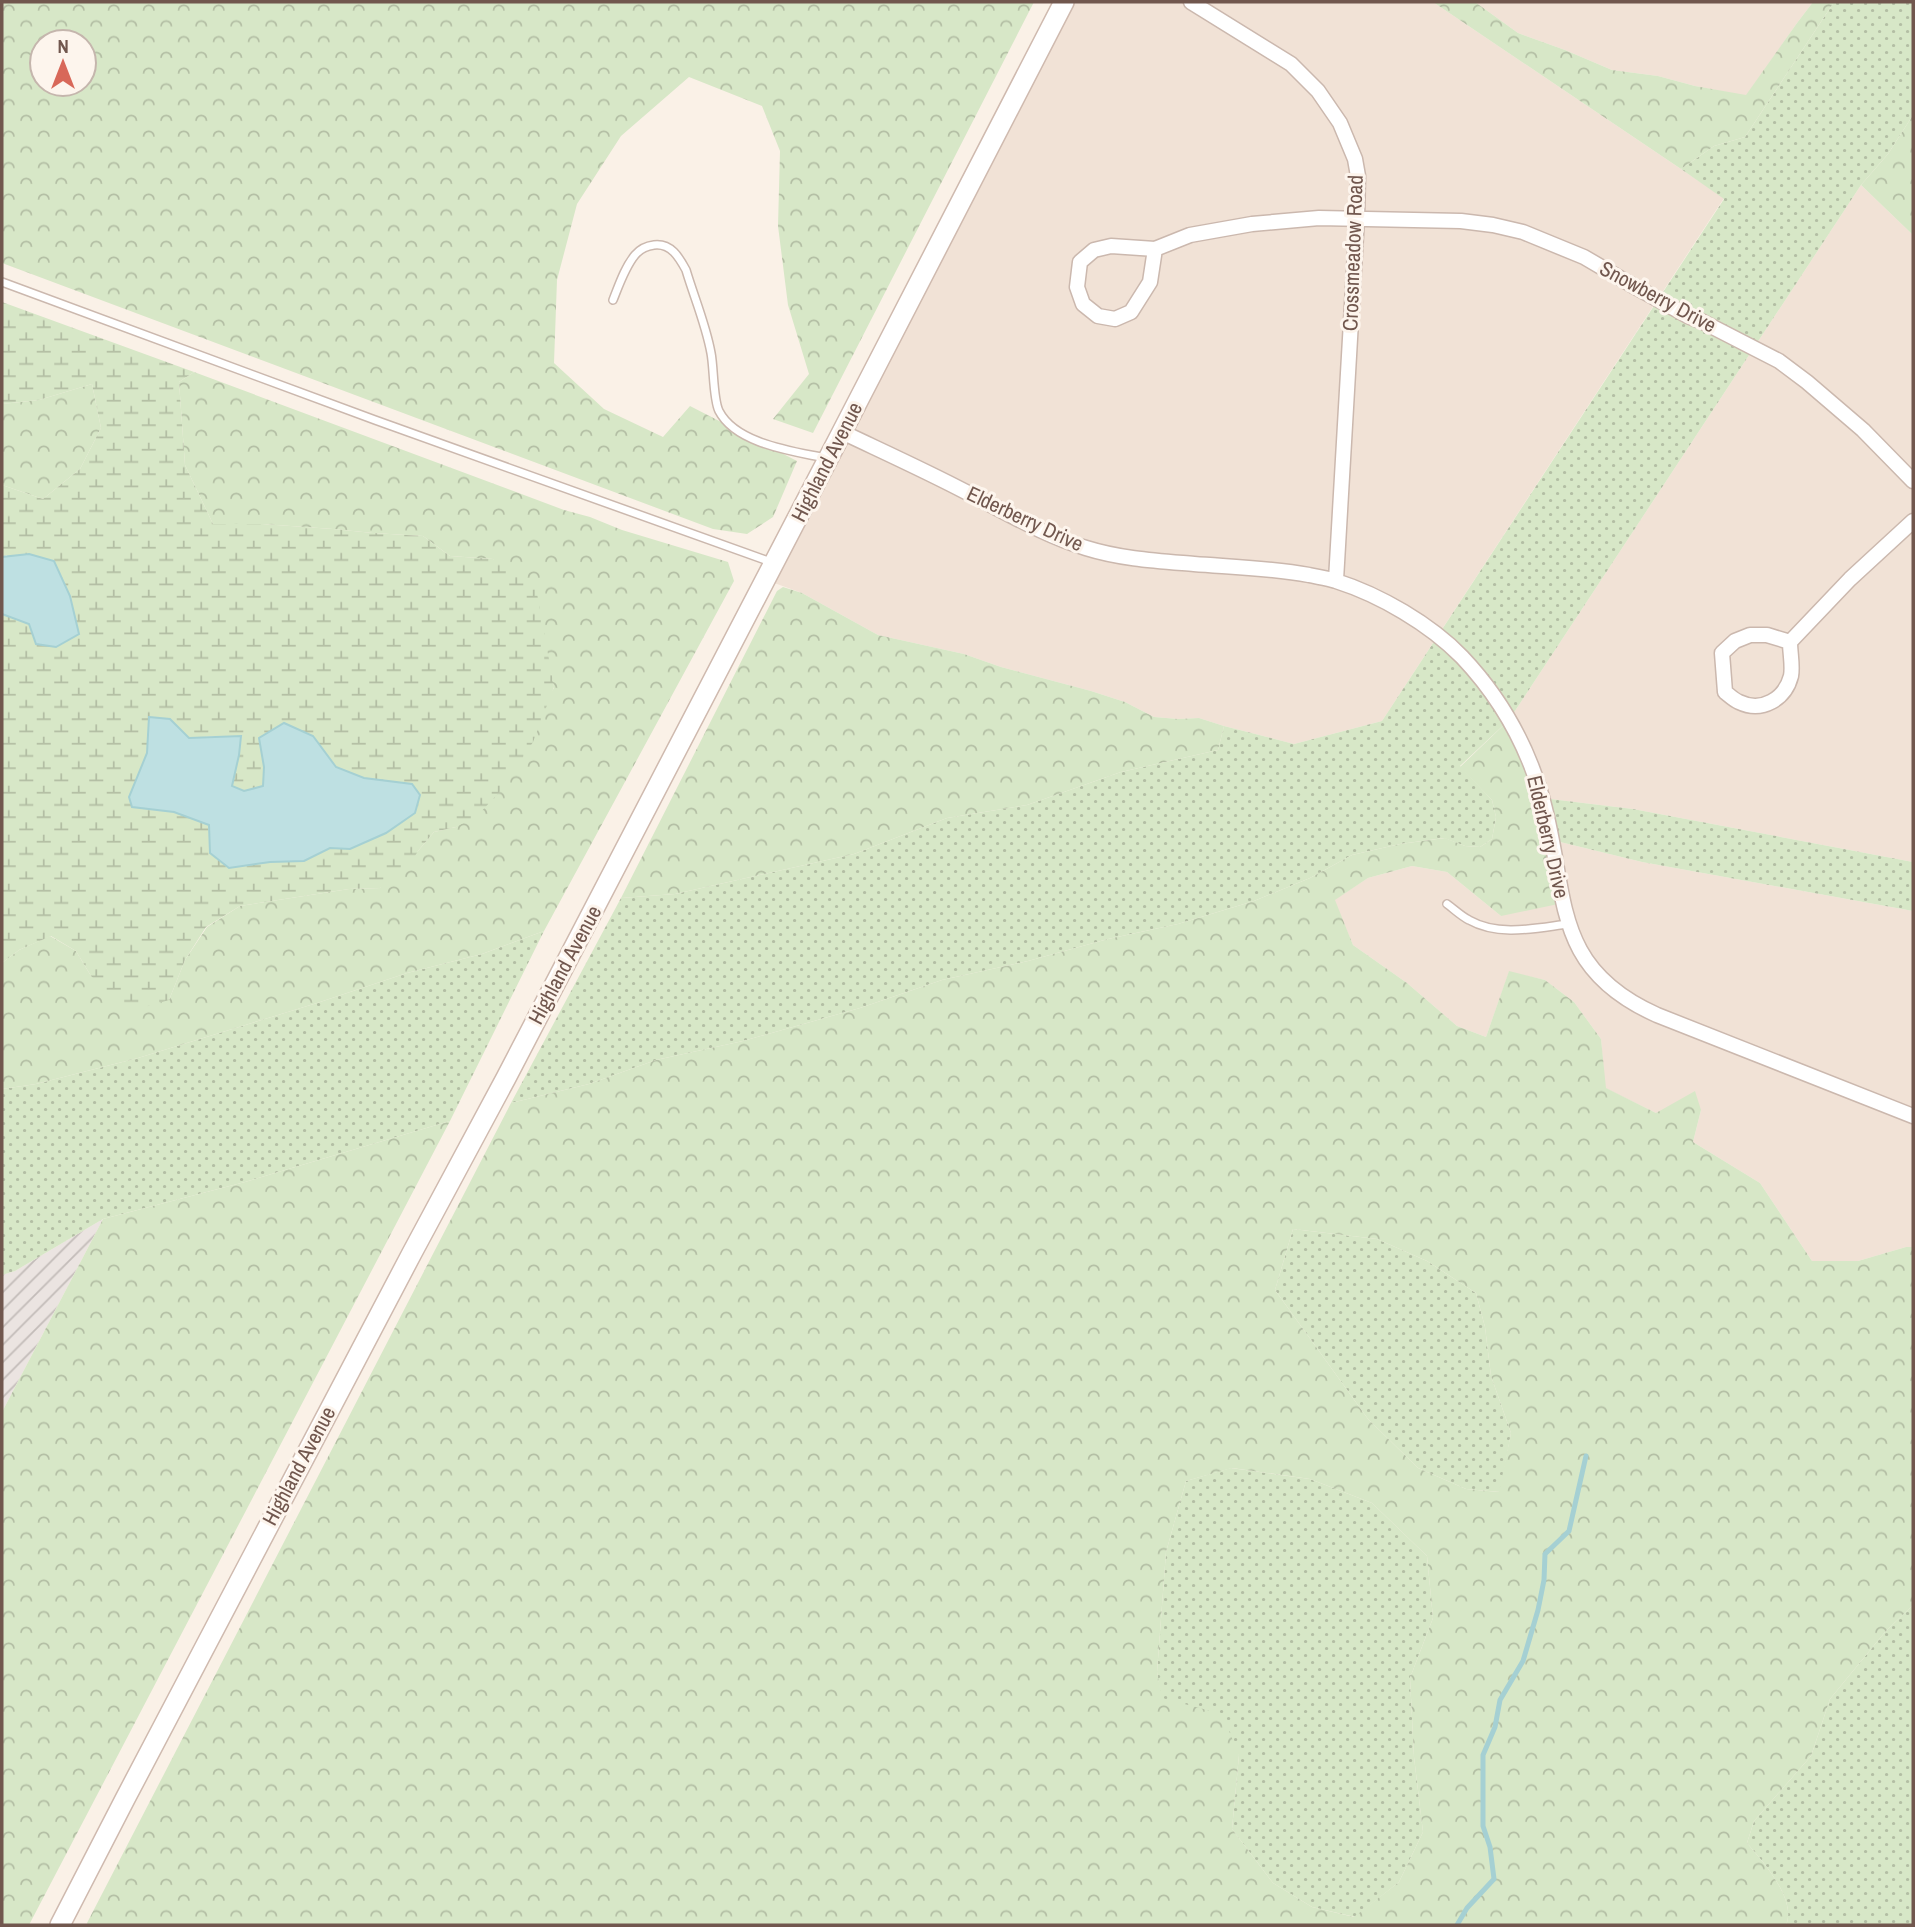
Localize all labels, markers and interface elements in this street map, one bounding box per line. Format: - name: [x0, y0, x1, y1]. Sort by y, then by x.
- north arrow: [28, 28, 98, 98]
- text: N: [57, 33, 69, 59]
- street label: Crossmeadow Road: [1335, 175, 1370, 331]
- street label: Snowberry Drive: [1595, 254, 1722, 339]
- street label: Highland Avenue: [784, 397, 869, 527]
- street label: Elderberry Drive: [962, 479, 1088, 558]
- street label: Elderberry Drive: [1520, 773, 1577, 901]
- street label: Highland Avenue: [521, 900, 608, 1029]
- street label: Highland Avenue: [255, 1401, 342, 1530]

